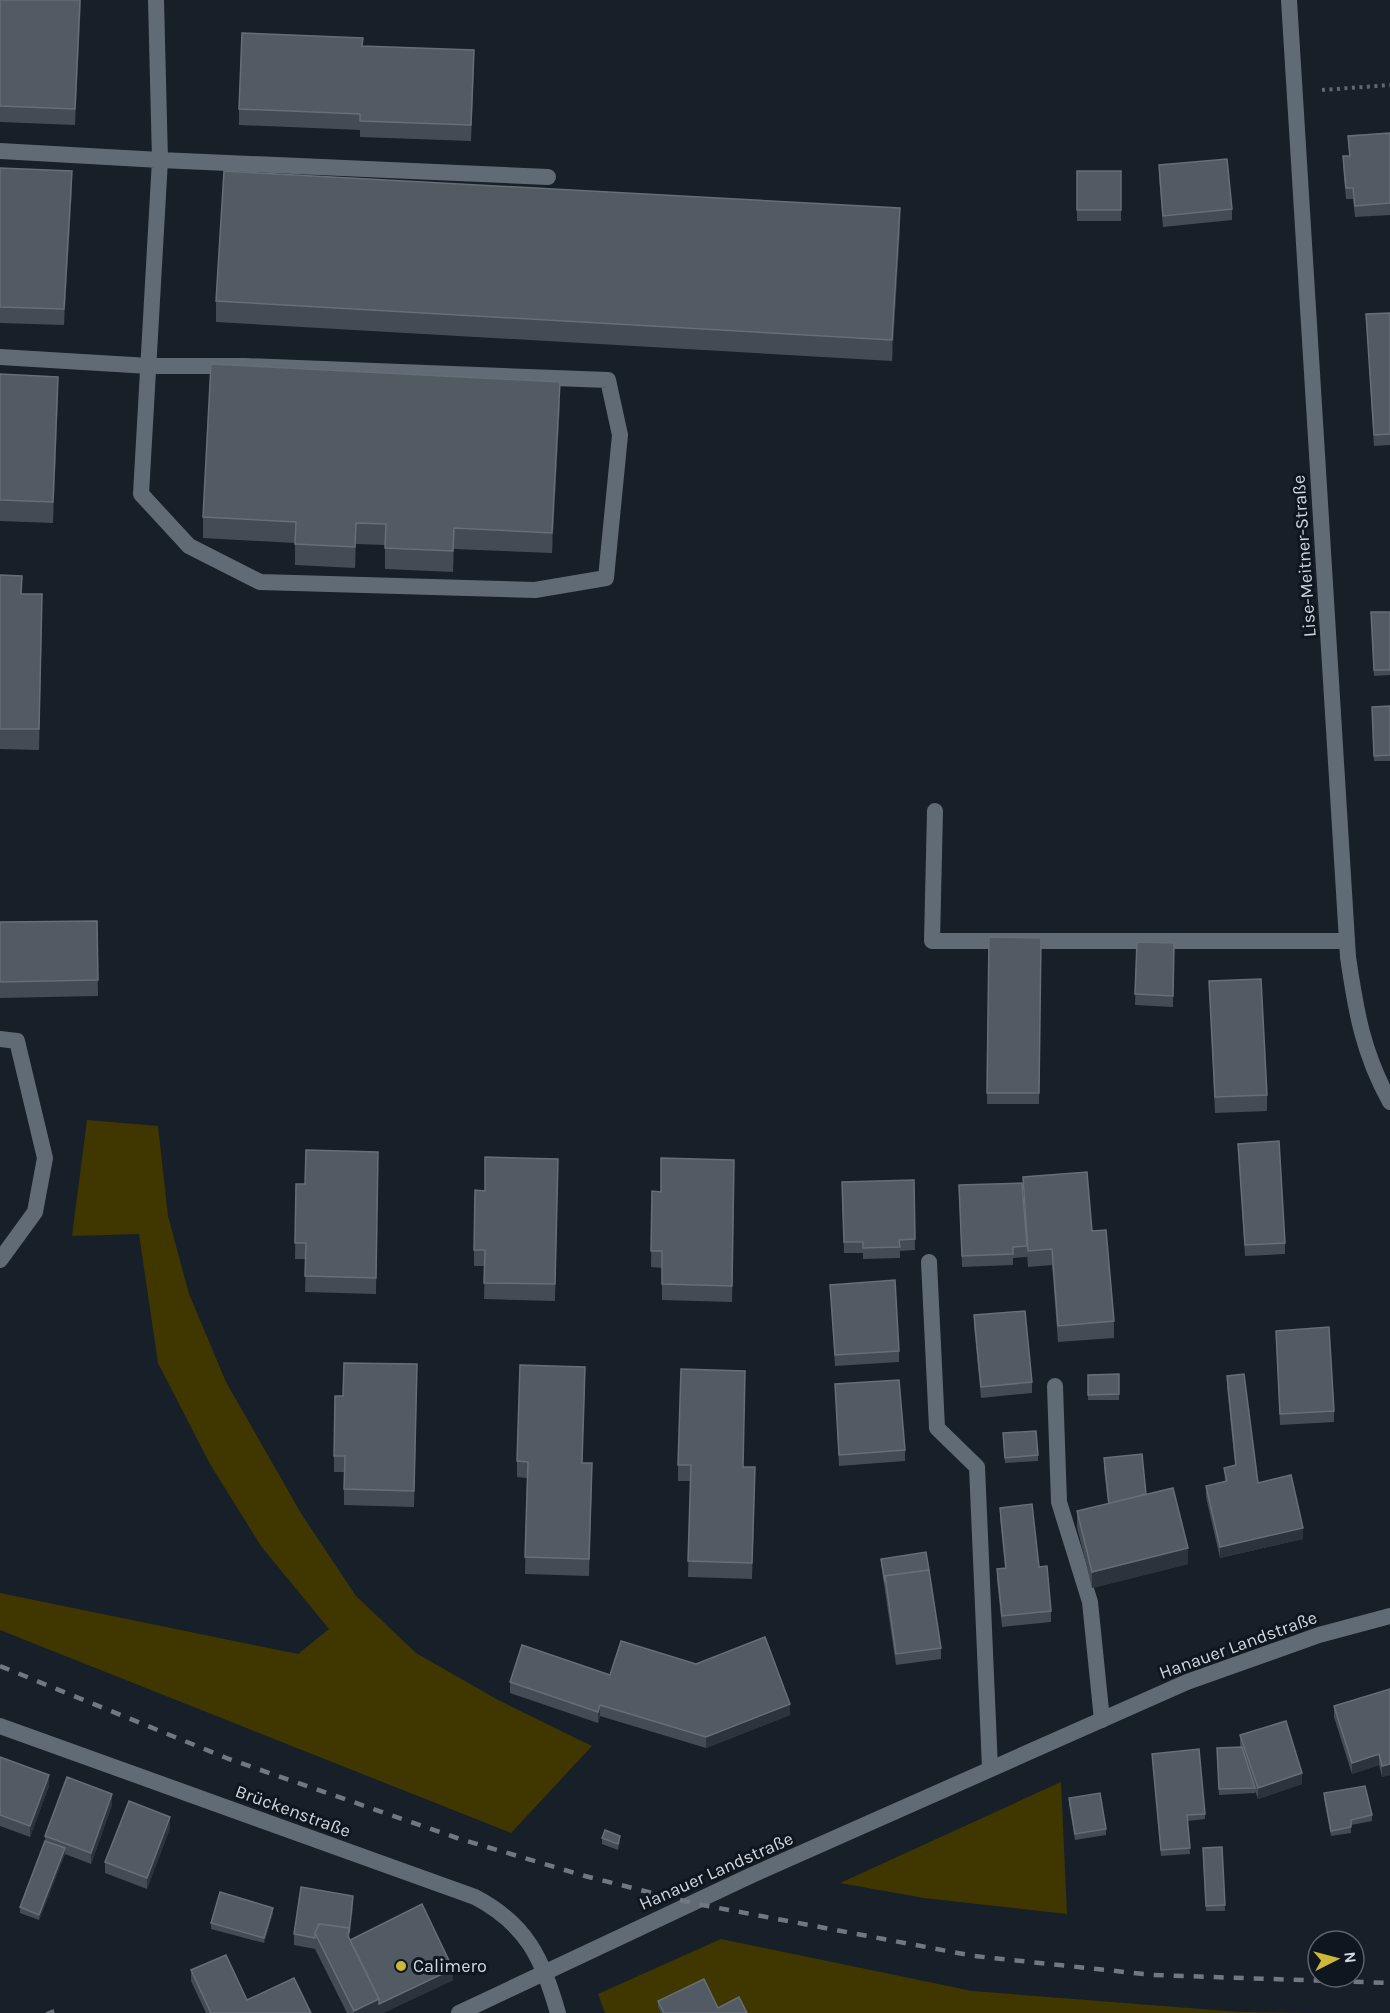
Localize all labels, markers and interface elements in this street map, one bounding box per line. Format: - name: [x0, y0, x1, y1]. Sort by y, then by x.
- street label: Lise-Meitner-Straße: [1287, 474, 1321, 638]
- street label: Hanauer Landstraße: [1156, 1606, 1320, 1684]
- street label: Brückenstraße: [232, 1780, 354, 1842]
- street label: Hanauer Landstraße: [636, 1827, 796, 1915]
- north arrow: [1306, 1929, 1366, 1989]
- text: N: [1340, 1951, 1360, 1964]
- place label: Calimero: [413, 1955, 487, 1977]
- marker: Calimero: [394, 1959, 408, 1973]

